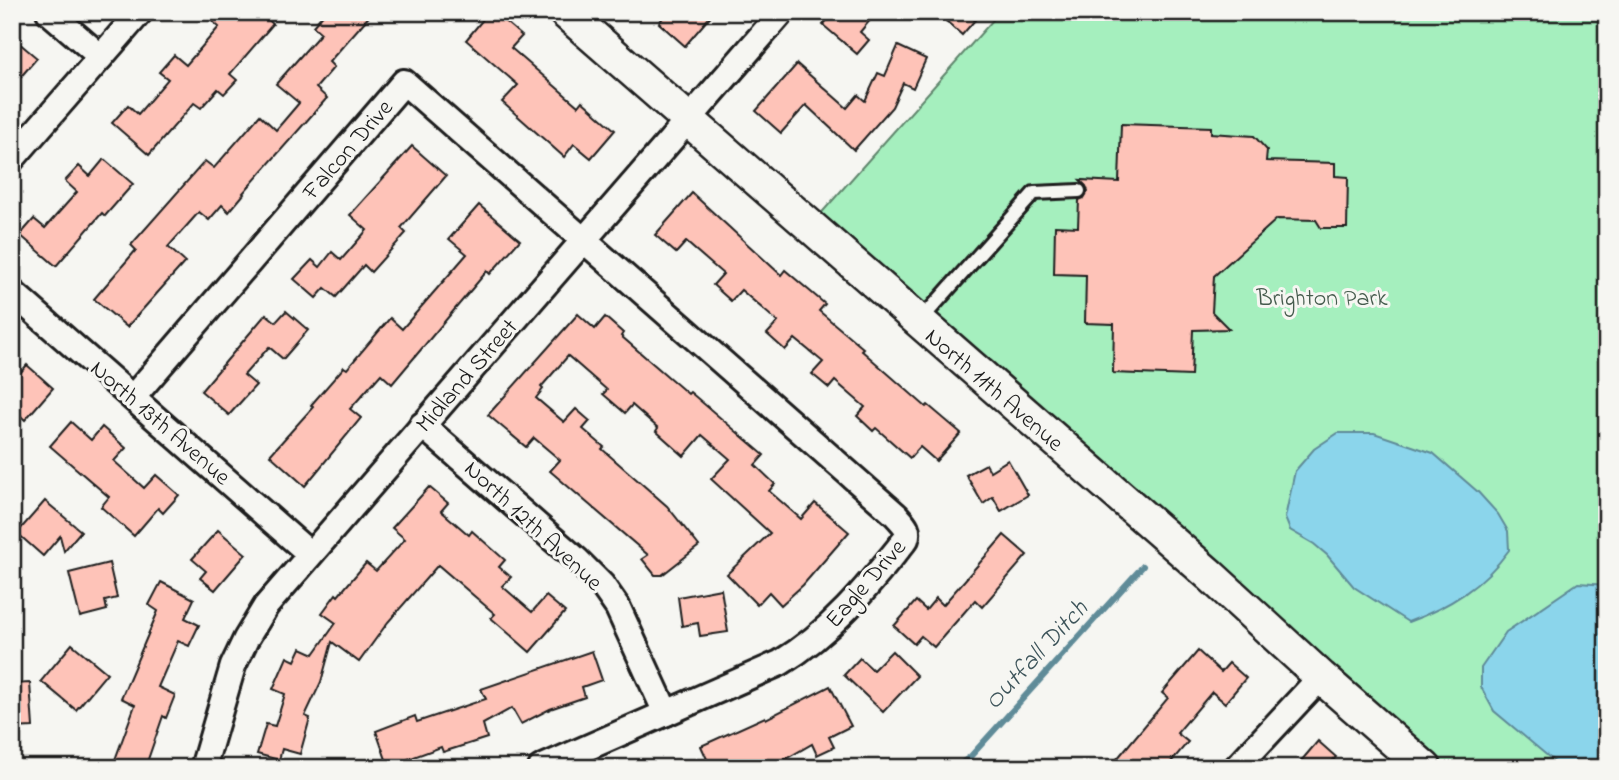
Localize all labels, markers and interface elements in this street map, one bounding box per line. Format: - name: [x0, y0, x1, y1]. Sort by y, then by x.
- street label: Falcon Drive: [294, 92, 403, 210]
- park label: Brighton Park: [1256, 282, 1388, 317]
- street label: Midland Street: [408, 312, 527, 441]
- street label: North 11th Avenue: [916, 321, 1071, 461]
- street label: North 13th Avenue: [81, 353, 238, 495]
- street label: North 12th Avenue: [455, 453, 610, 601]
- street label: Eagle Drive: [818, 532, 916, 637]
- water label: Outfall Ditch: [976, 592, 1099, 720]

